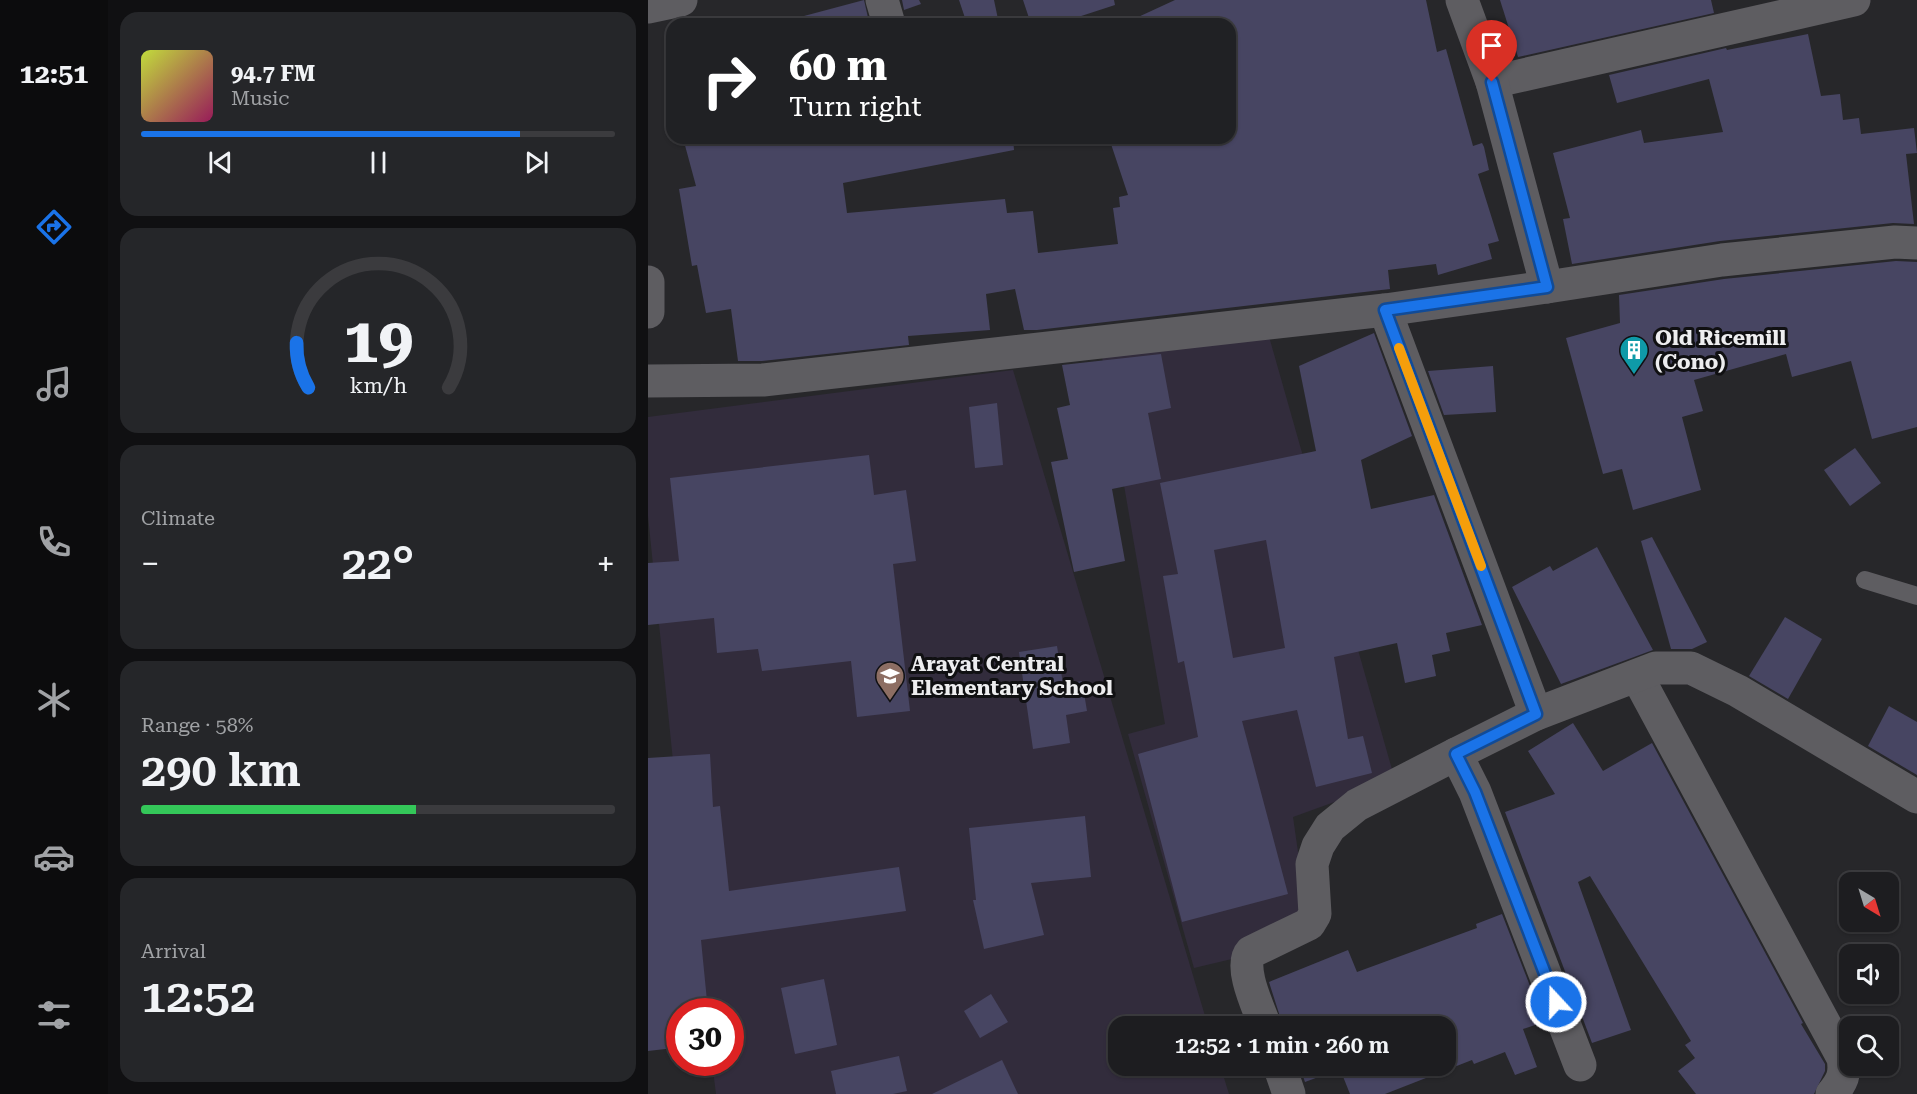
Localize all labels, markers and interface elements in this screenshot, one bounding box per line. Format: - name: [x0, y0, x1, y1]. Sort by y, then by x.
- pin: [1466, 20, 1517, 82]
- icon: arrive: [1475, 29, 1508, 62]
- text: 60 m: [789, 41, 887, 90]
- icon: right: [690, 42, 768, 120]
- text: 12:51: [20, 58, 88, 90]
- text: 94.7 FM: [231, 61, 315, 86]
- text: Music: [231, 86, 290, 110]
- text: Turn right: [789, 91, 922, 123]
- icon: previous: [204, 146, 237, 179]
- icon: pause: [362, 146, 395, 179]
- icon: next: [520, 146, 553, 179]
- icon: directions: [33, 206, 75, 248]
- text: 19: [343, 304, 413, 377]
- place label: Old Ricemill (Cono): [1655, 326, 1786, 374]
- building icon: Old Ricemill (Cono): [1618, 334, 1650, 376]
- icon: music: [33, 363, 75, 405]
- text: km/h: [349, 373, 407, 398]
- text: Climate: [141, 506, 215, 530]
- icon: phone: [33, 521, 75, 563]
- text: 22°: [342, 537, 414, 590]
- text: −: [141, 544, 159, 583]
- text: +: [597, 544, 615, 583]
- place label: Arayat Central Elementary School: [911, 652, 1113, 700]
- school or university icon: Arayat Central Elementary School: [874, 660, 906, 702]
- icon: climate: [33, 679, 75, 721]
- text: Range · 58%: [141, 713, 253, 737]
- text: 290 km: [141, 744, 301, 797]
- icon: car: [33, 836, 75, 878]
- north arrow: [1839, 872, 1899, 932]
- map controls: [1839, 872, 1899, 1076]
- text: Arrival: [141, 939, 206, 963]
- button: sound: [1839, 944, 1899, 1004]
- text: 12:52: [141, 970, 255, 1023]
- position arrow: [1524, 970, 1588, 1034]
- icon: filters: [33, 994, 75, 1036]
- speed limit sign: 30: [666, 998, 744, 1076]
- button: search: [1839, 1016, 1899, 1076]
- text: 12:52 · 1 min · 260 m: [1175, 1033, 1389, 1058]

